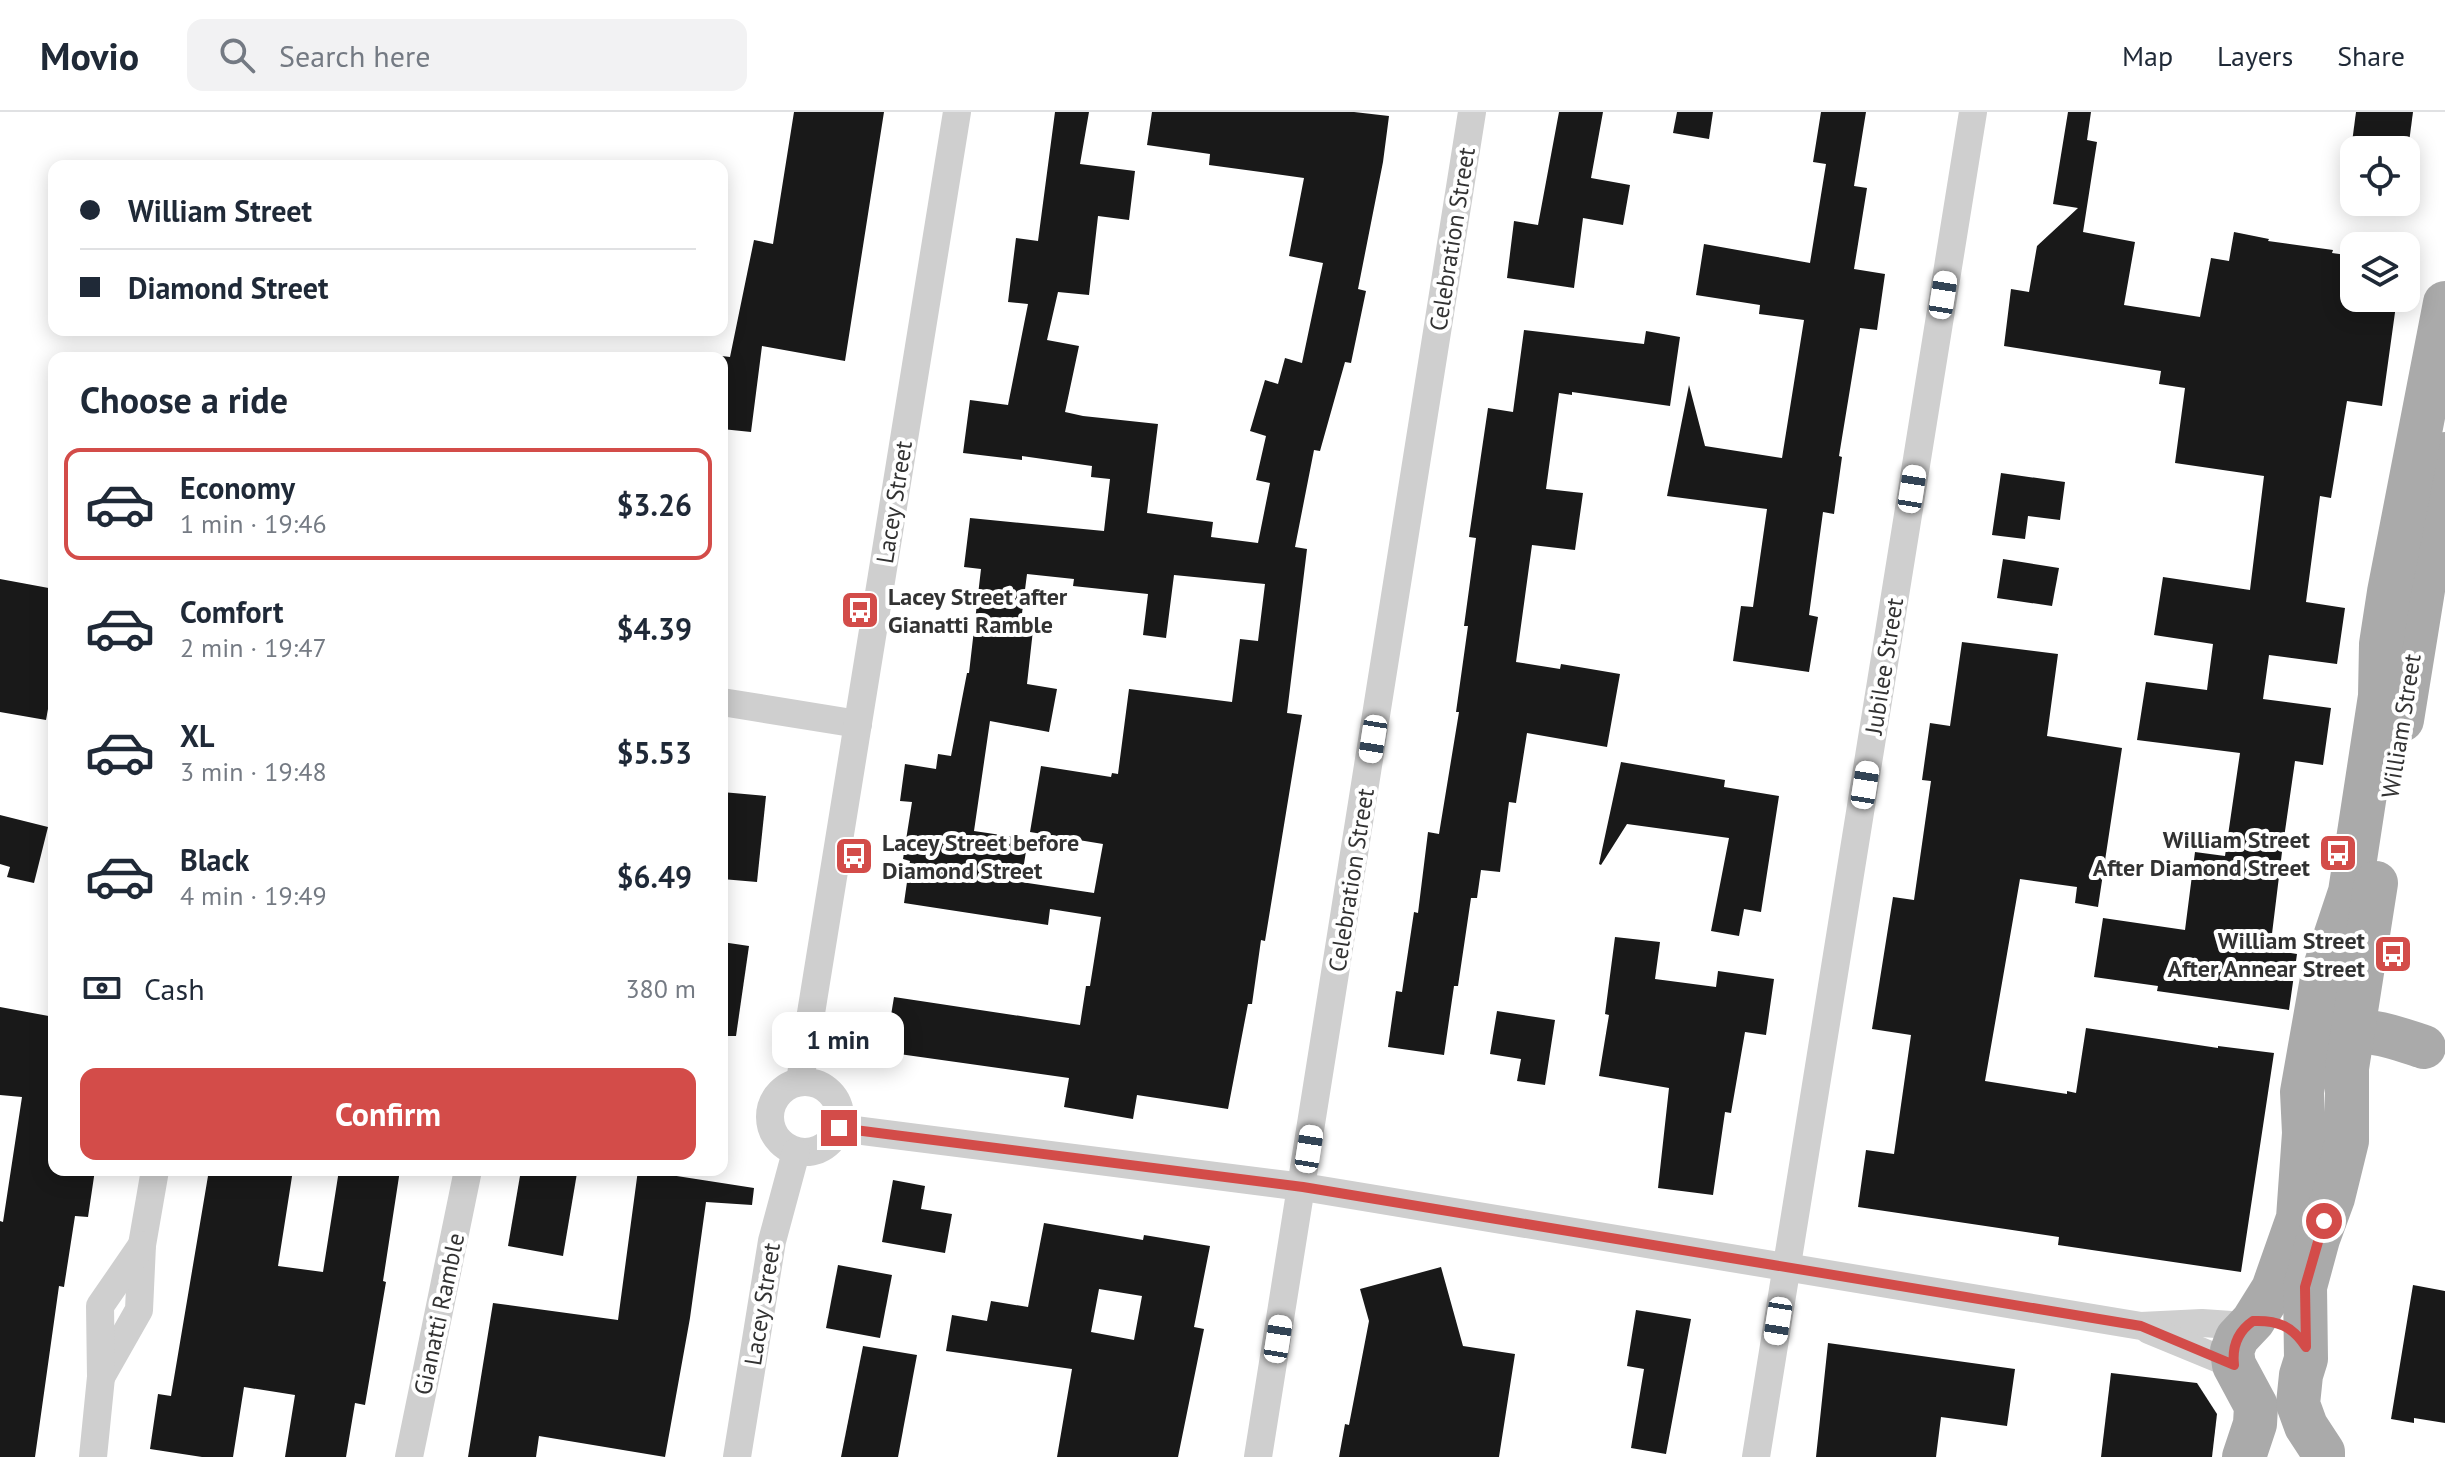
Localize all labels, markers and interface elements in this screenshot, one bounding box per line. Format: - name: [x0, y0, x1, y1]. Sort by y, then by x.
- search box: [187, 19, 747, 91]
- text: Movio: [40, 31, 139, 80]
- icon: search: [215, 33, 259, 77]
- text: Search here: [279, 36, 430, 75]
- text: Map: [2122, 37, 2173, 74]
- text: Layers: [2217, 37, 2293, 74]
- text: Share: [2337, 37, 2405, 74]
- map controls: [2340, 136, 2420, 312]
- button: locate: [2340, 136, 2420, 216]
- street label: Celebration Street: [1422, 145, 1482, 333]
- text: William Street: [128, 191, 312, 230]
- button: layers: [2340, 232, 2420, 312]
- text: Diamond Street: [128, 268, 328, 307]
- car: [1927, 269, 1959, 321]
- text: Choose a ride: [80, 376, 288, 423]
- street label: Lacey Street: [869, 438, 919, 566]
- car: [1896, 463, 1928, 515]
- icon: car: [84, 468, 156, 540]
- text: Economy: [180, 468, 295, 507]
- text: $3.26: [617, 485, 692, 524]
- text: 1 min · 19:46: [180, 507, 327, 540]
- place label: Lacey Street after Gianatti Ramble: [888, 581, 1068, 640]
- bus stop icon: Lacey Street after Gianatti Ramble: [839, 589, 881, 631]
- icon: car: [84, 592, 156, 664]
- text: Comfort: [180, 592, 283, 631]
- street label: Jubilee Street: [1858, 595, 1910, 738]
- text: $4.39: [617, 609, 692, 648]
- text: 2 min · 19:47: [180, 631, 327, 664]
- street label: William Street: [2374, 652, 2428, 800]
- car: [1357, 713, 1389, 765]
- icon: car: [84, 716, 156, 788]
- text: XL: [180, 716, 214, 755]
- text: $5.53: [617, 733, 692, 772]
- text: 3 min · 19:48: [180, 755, 327, 788]
- car: [1849, 759, 1881, 811]
- street label: Celebration Street: [1321, 786, 1381, 974]
- place label: William Street After Diamond Street: [2093, 824, 2311, 883]
- place label: Lacey Street before Diamond Street: [882, 827, 1079, 886]
- bus stop icon: William Street After Diamond Street: [2317, 832, 2359, 874]
- bus stop icon: Lacey Street before Diamond Street: [833, 835, 875, 877]
- icon: car: [84, 840, 156, 912]
- text: Black: [180, 840, 249, 879]
- text: $6.49: [617, 857, 692, 896]
- text: 4 min · 19:49: [180, 879, 327, 912]
- place label: William Street After Annear Street: [2168, 925, 2366, 984]
- bus stop icon: William Street After Annear Street: [2372, 933, 2414, 975]
- icon: cash: [80, 966, 124, 1010]
- text: Cash: [144, 969, 205, 1008]
- text: 380 m: [625, 972, 696, 1005]
- callout: 1 min: [773, 1012, 905, 1068]
- text: 1 min: [806, 1023, 870, 1056]
- button: Confirm: [80, 1068, 696, 1160]
- route end: [821, 1110, 857, 1146]
- car: [1293, 1123, 1325, 1175]
- route start: [2306, 1203, 2342, 1239]
- street label: Gianatti Ramble: [407, 1230, 471, 1398]
- street label: Lacey Street: [737, 1240, 787, 1368]
- car: [1762, 1295, 1794, 1347]
- car: [1262, 1313, 1294, 1365]

